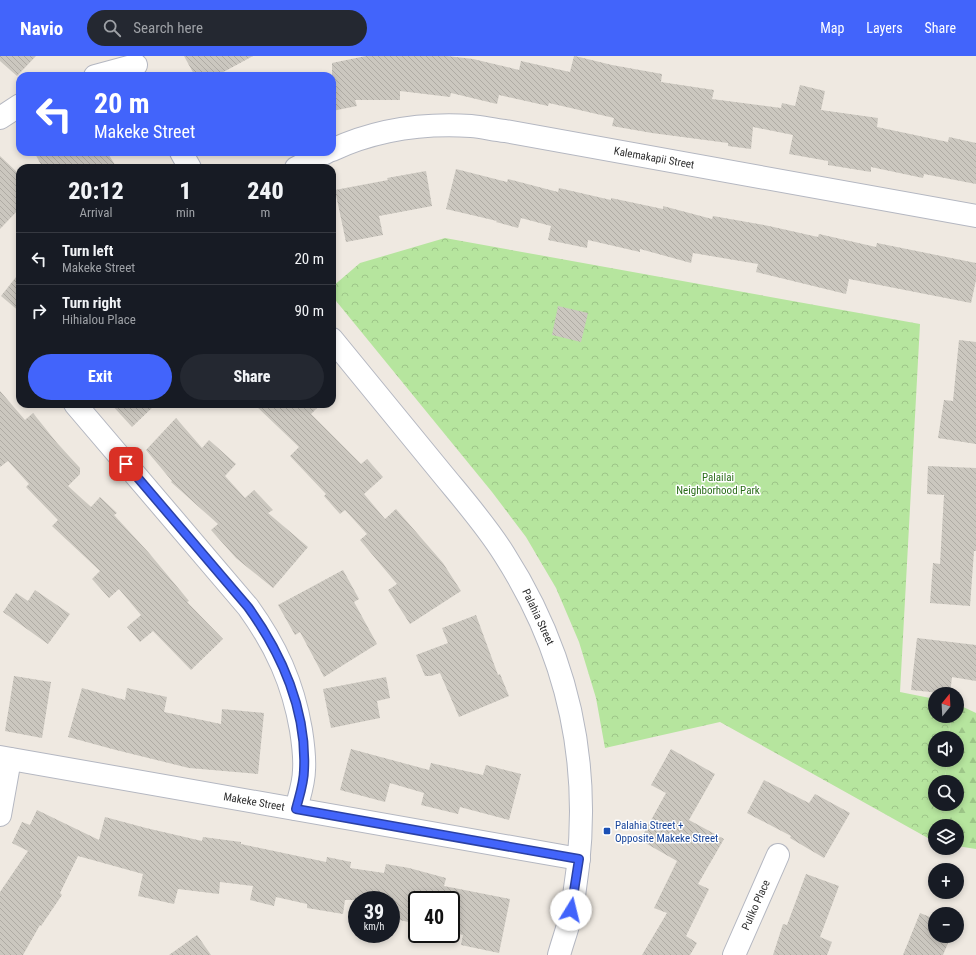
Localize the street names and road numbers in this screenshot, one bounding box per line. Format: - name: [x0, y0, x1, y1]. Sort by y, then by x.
- street label: Kalemakapii Street: [613, 145, 695, 171]
- street label: Palahia Street: [519, 587, 557, 647]
- street label: Makeke Street: [222, 790, 286, 814]
- street label: Puliko Place: [739, 878, 773, 932]

